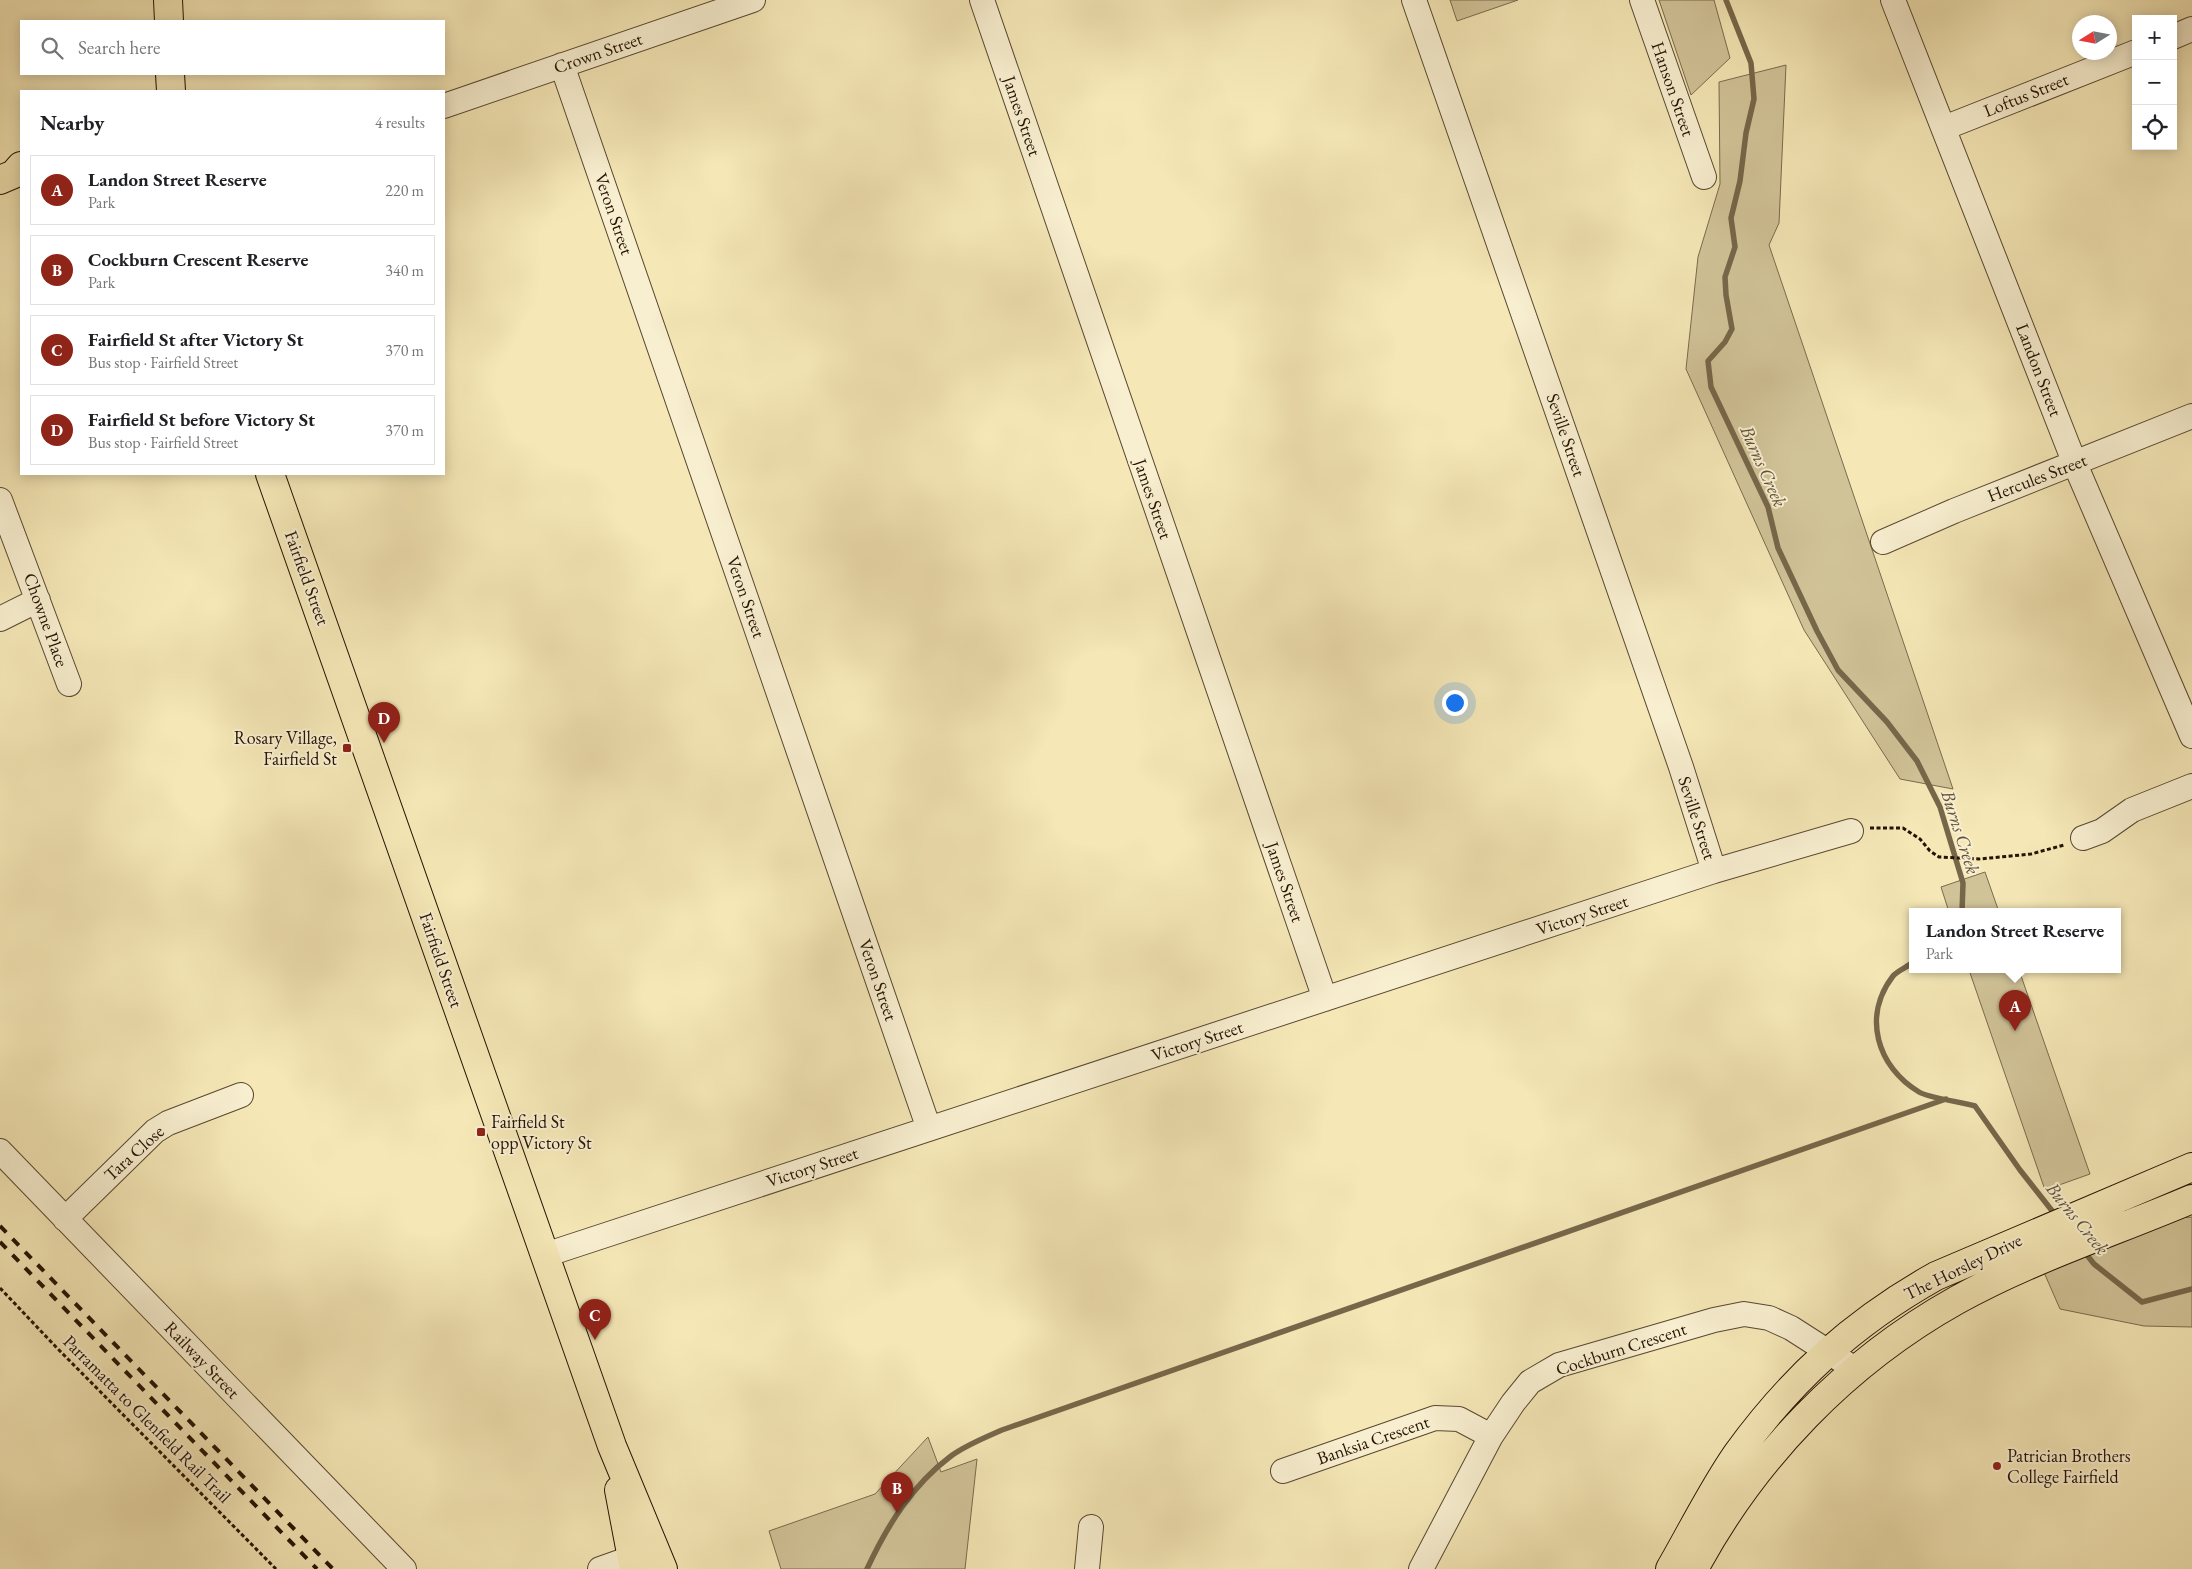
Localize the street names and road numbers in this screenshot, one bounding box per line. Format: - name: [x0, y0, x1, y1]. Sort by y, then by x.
- street label: Crown Street: [550, 26, 646, 78]
- street label: Hanson Street: [1647, 38, 1701, 140]
- street label: Loftus Street: [1980, 67, 2072, 122]
- street label: James Street: [997, 71, 1047, 159]
- street label: Veron Street: [590, 170, 639, 258]
- street label: Landon Street: [2011, 320, 2068, 420]
- street label: Seville Street: [1542, 390, 1592, 480]
- street label: Hercules Street: [1984, 448, 2090, 507]
- street label: James Street: [1128, 454, 1178, 542]
- street label: Fairfield Street: [280, 527, 335, 629]
- street label: Veron Street: [722, 553, 771, 641]
- street label: Chowne Place: [19, 570, 74, 670]
- street label: Seville Street: [1673, 773, 1722, 863]
- street label: James Street: [1260, 837, 1310, 925]
- street label: Victory Street: [1533, 889, 1631, 940]
- street label: Fairfield Street: [414, 909, 469, 1011]
- street label: Veron Street: [854, 936, 903, 1024]
- street label: Victory Street: [1148, 1015, 1246, 1066]
- street label: Tara Close: [99, 1120, 168, 1186]
- street label: Victory Street: [763, 1141, 861, 1192]
- street label: The Horsley Drive: [1900, 1228, 2026, 1305]
- street label: Railway Street: [160, 1316, 245, 1403]
- street label: Cockburn Crescent: [1553, 1316, 1689, 1380]
- street label: Parramatta to Glenfield Rail Trail: [58, 1330, 236, 1508]
- street label: Banksia Crescent: [1314, 1409, 1432, 1470]

